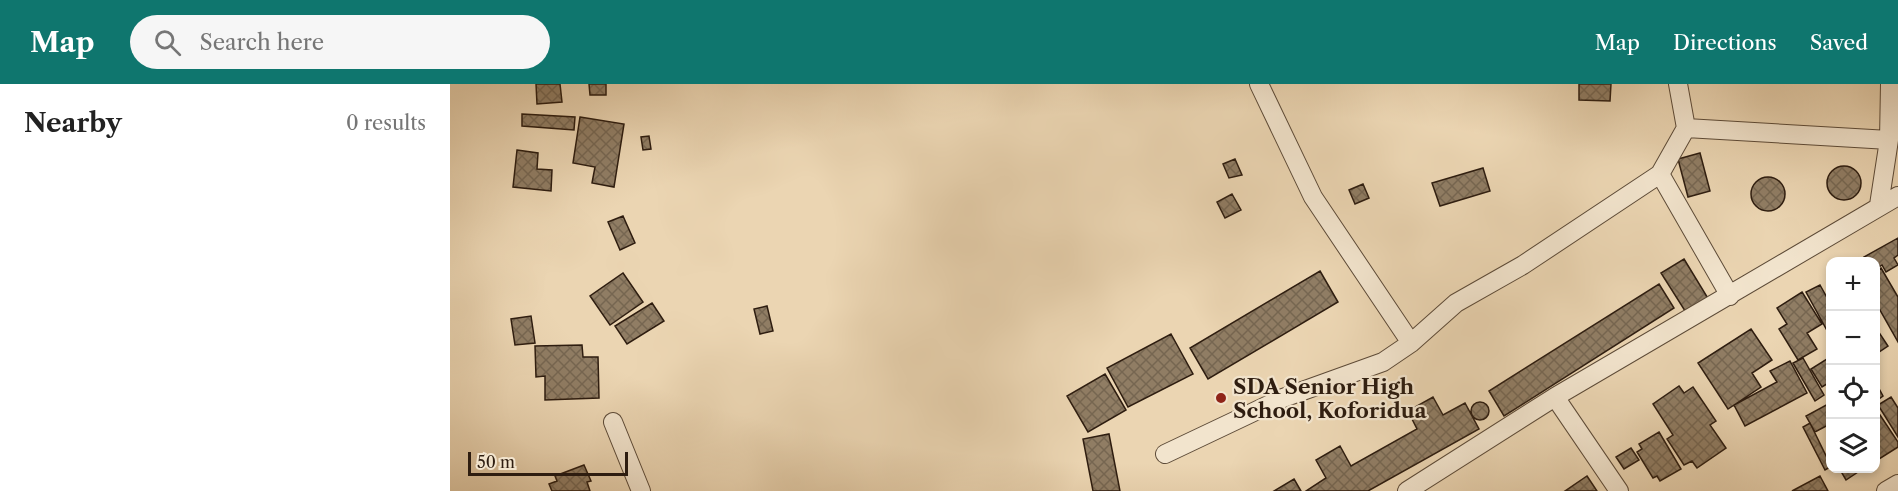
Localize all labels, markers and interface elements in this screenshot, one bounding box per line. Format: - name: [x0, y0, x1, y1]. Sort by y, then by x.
- search box: [130, 15, 550, 69]
- text: Map: [30, 25, 94, 59]
- icon: search: [151, 26, 184, 59]
- text: Search here: [199, 29, 324, 56]
- text: Map: [1595, 30, 1640, 55]
- text: Directions: [1673, 30, 1777, 55]
- text: Saved: [1810, 30, 1868, 55]
- text: Nearby: [24, 107, 122, 139]
- text: 0 results: [346, 111, 426, 135]
- map controls: [1826, 257, 1880, 473]
- button: +: [1826, 257, 1880, 311]
- button: −: [1826, 311, 1880, 365]
- button: locate: [1826, 365, 1880, 419]
- place label: SDA Senior High School, Koforidua: [1233, 374, 1428, 423]
- marker: SDA Senior High School, Koforidua: [1214, 391, 1228, 405]
- button: layers: [1826, 419, 1880, 473]
- scale bar: [468, 449, 628, 476]
- text: 50 m: [477, 452, 515, 472]

